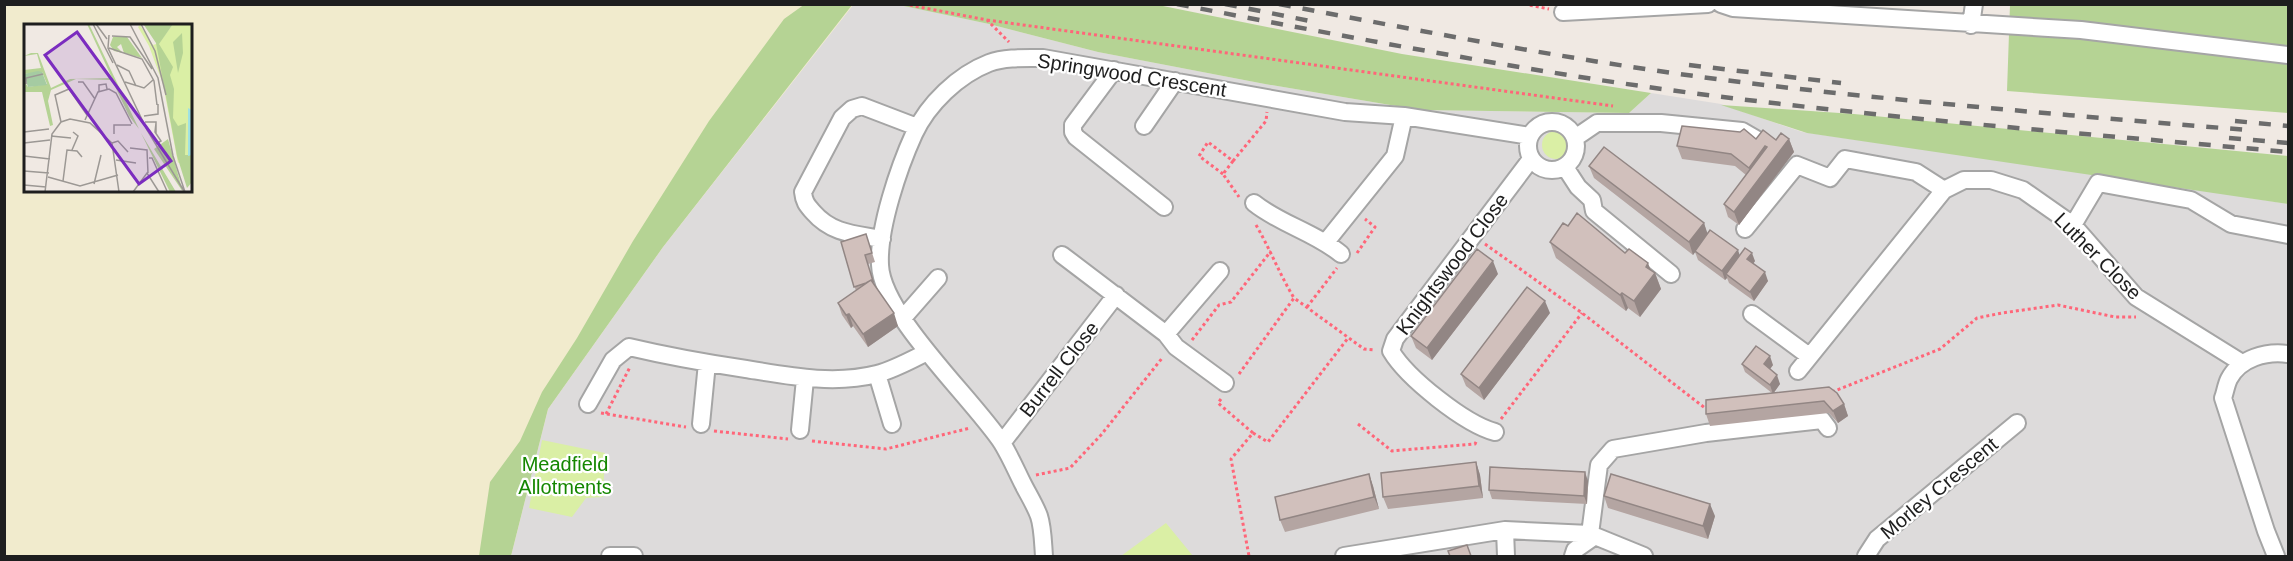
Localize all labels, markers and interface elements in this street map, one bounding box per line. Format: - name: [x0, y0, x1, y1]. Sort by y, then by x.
- inset map: [24, 24, 192, 192]
- street label: Springwood Crescent: [1036, 49, 1229, 101]
- street label: Knightswood Close: [1392, 189, 1512, 339]
- street label: Luther Close: [2050, 208, 2146, 304]
- street label: Burrell Close: [1015, 317, 1103, 421]
- street label: Morley Crescent: [1876, 432, 2002, 543]
- park label: Meadfield Allotments: [518, 453, 612, 498]

